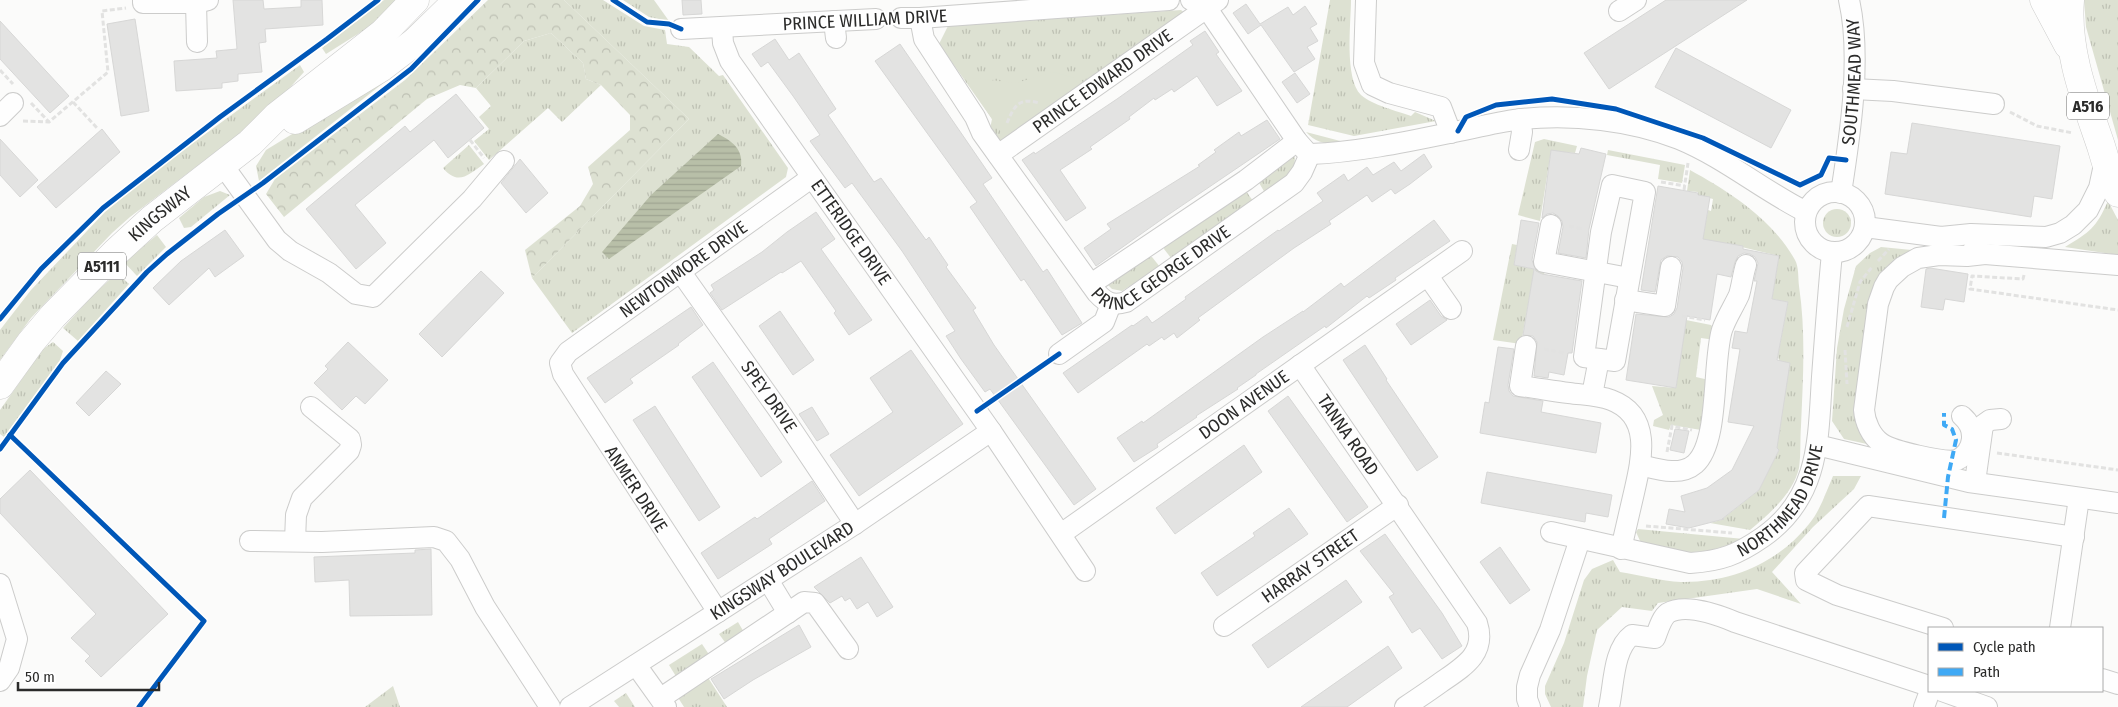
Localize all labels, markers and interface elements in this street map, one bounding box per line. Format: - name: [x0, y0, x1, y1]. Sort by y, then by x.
- street label: PRINCE WILLIAM DRIVE: [782, 5, 948, 35]
- street label: SOUTHMEAD WAY: [1837, 17, 1866, 146]
- street label: PRINCE EDWARD DRIVE: [1029, 25, 1177, 138]
- road number: A516: [2067, 92, 2109, 120]
- street label: ETTERIDGE DRIVE: [806, 175, 896, 289]
- street label: KINGSWAY: [124, 182, 196, 246]
- street label: NEWTONMORE DRIVE: [615, 216, 752, 323]
- street label: PRINCE GEORGE DRIVE: [1086, 221, 1235, 315]
- road number: A5111: [78, 252, 126, 280]
- street label: SPEY DRIVE: [736, 357, 802, 437]
- street label: DOON AVENUE: [1195, 366, 1293, 444]
- street label: TANNA ROAD: [1313, 390, 1384, 480]
- street label: ANMER DRIVE: [600, 442, 672, 536]
- street label: NORTHMEAD DRIVE: [1733, 443, 1828, 562]
- street label: KINGSWAY BOULEVARD: [706, 517, 858, 625]
- street label: HARRAY STREET: [1257, 524, 1364, 608]
- legend: [1928, 627, 2103, 692]
- text: Cycle path: [1973, 638, 2036, 656]
- scale bar: [18, 660, 159, 692]
- text: Path: [1973, 663, 2000, 681]
- text: 50 m: [25, 668, 55, 686]

